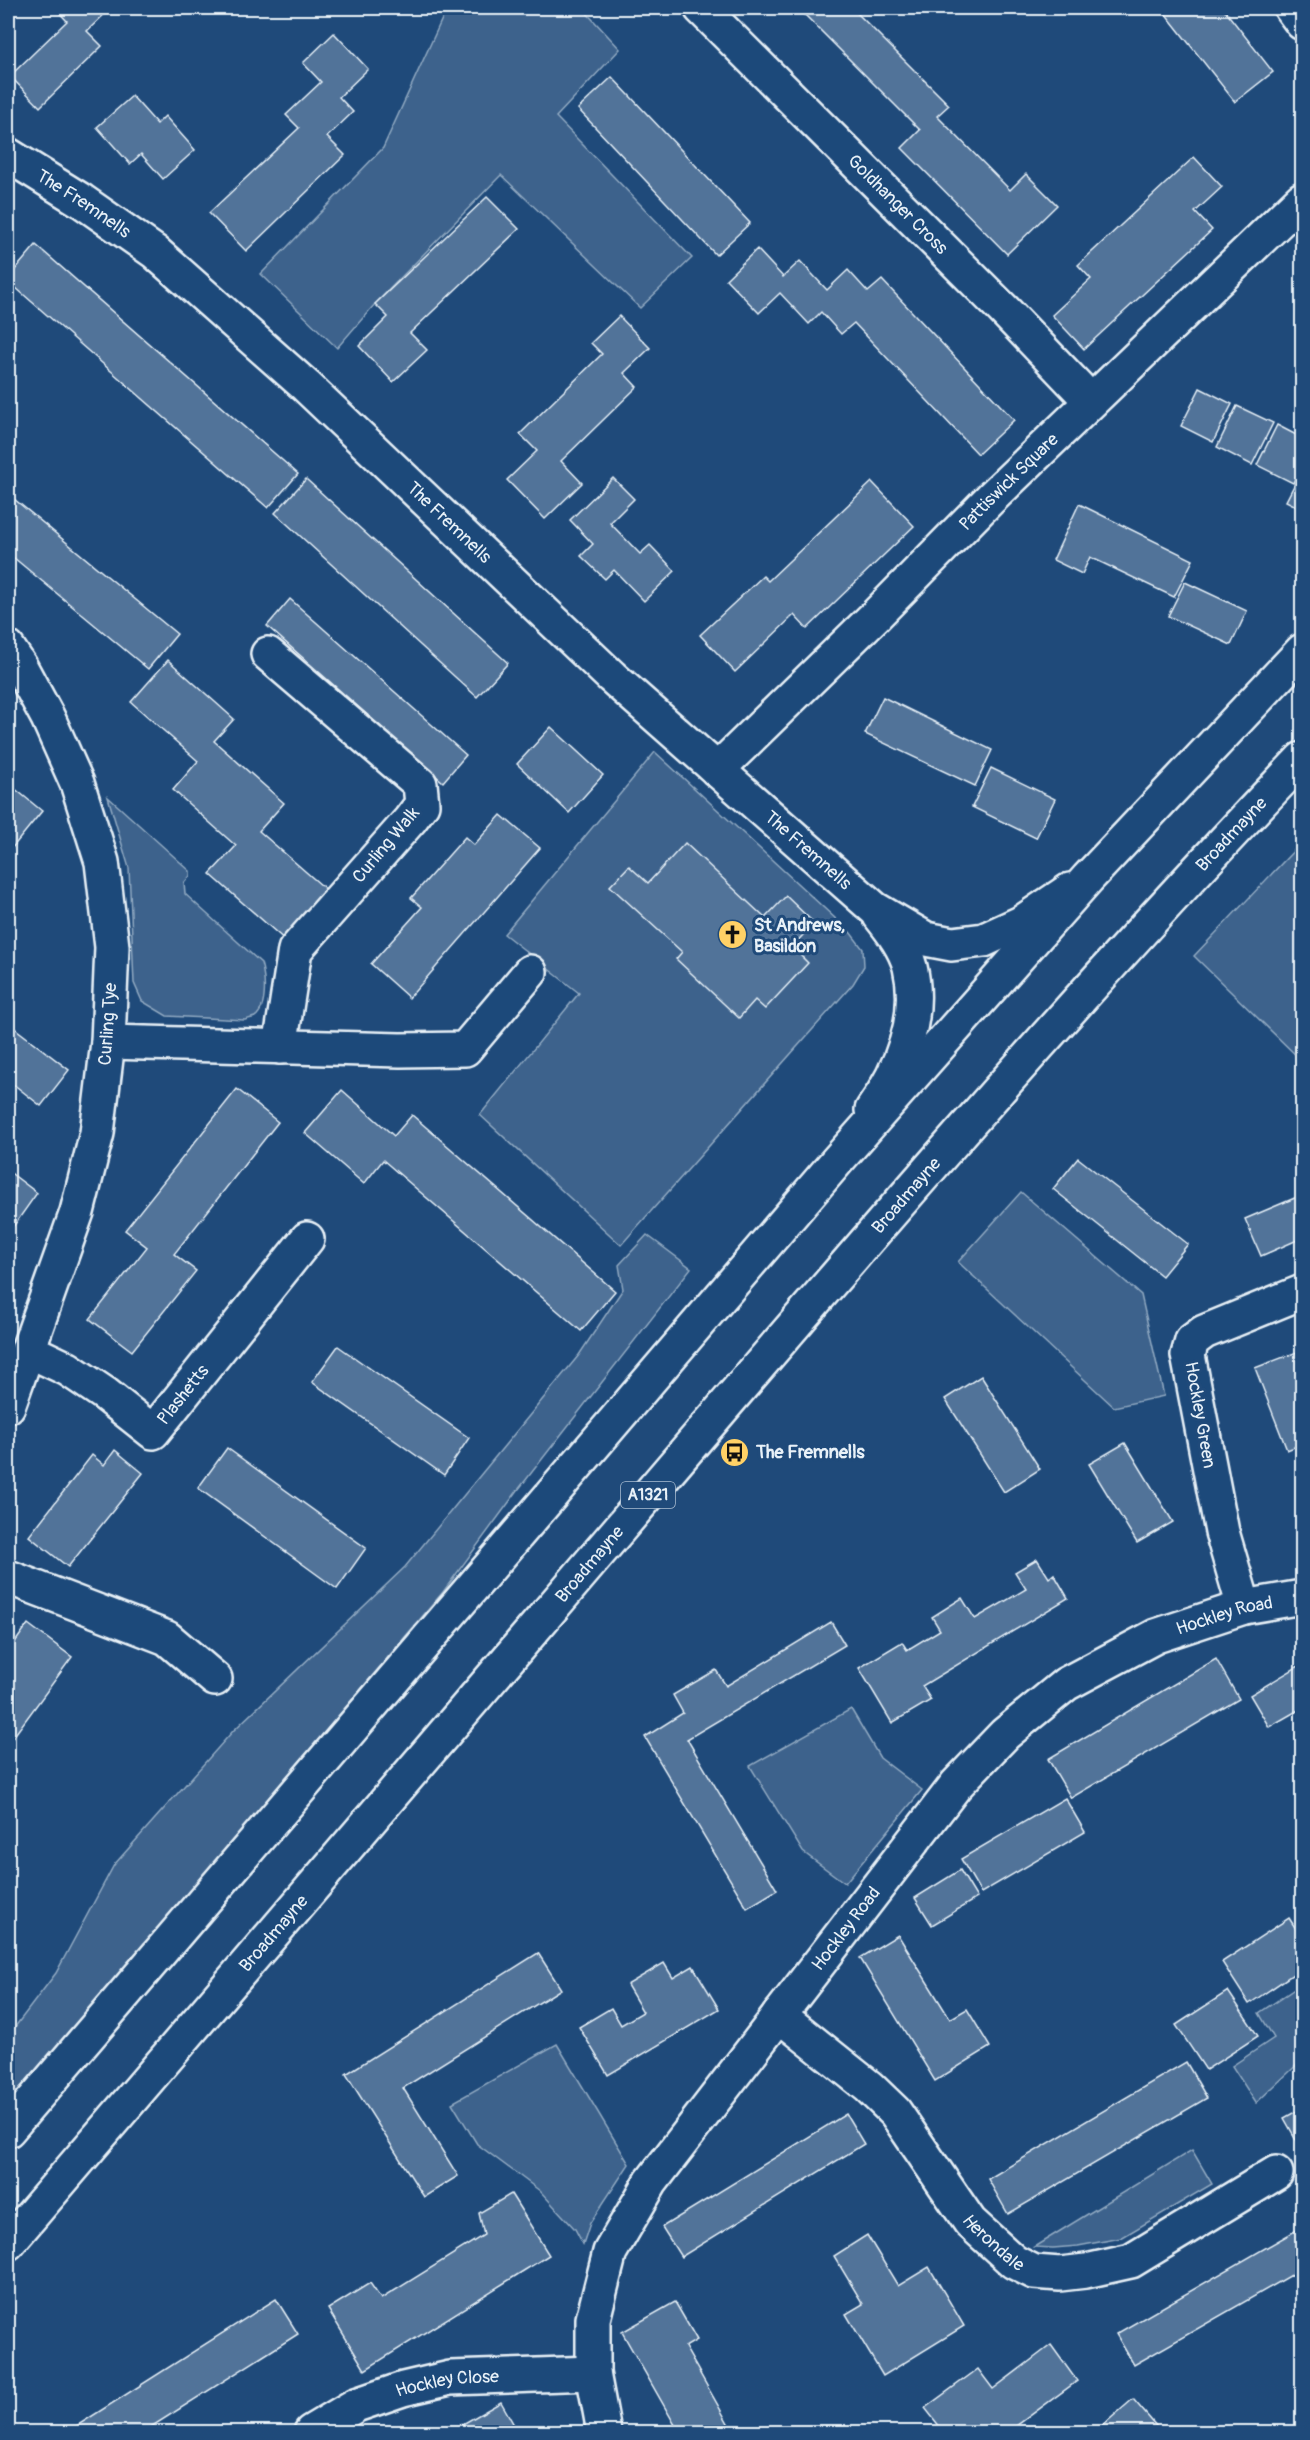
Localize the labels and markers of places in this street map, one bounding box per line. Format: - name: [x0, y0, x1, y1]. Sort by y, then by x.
- place label: St Andrews, Basildon: [754, 914, 845, 958]
- church icon: St Andrews, Basildon: [717, 919, 749, 951]
- bus stop icon: The Fremnells: [719, 1436, 751, 1468]
- place label: The Fremnells: [755, 1441, 865, 1464]

